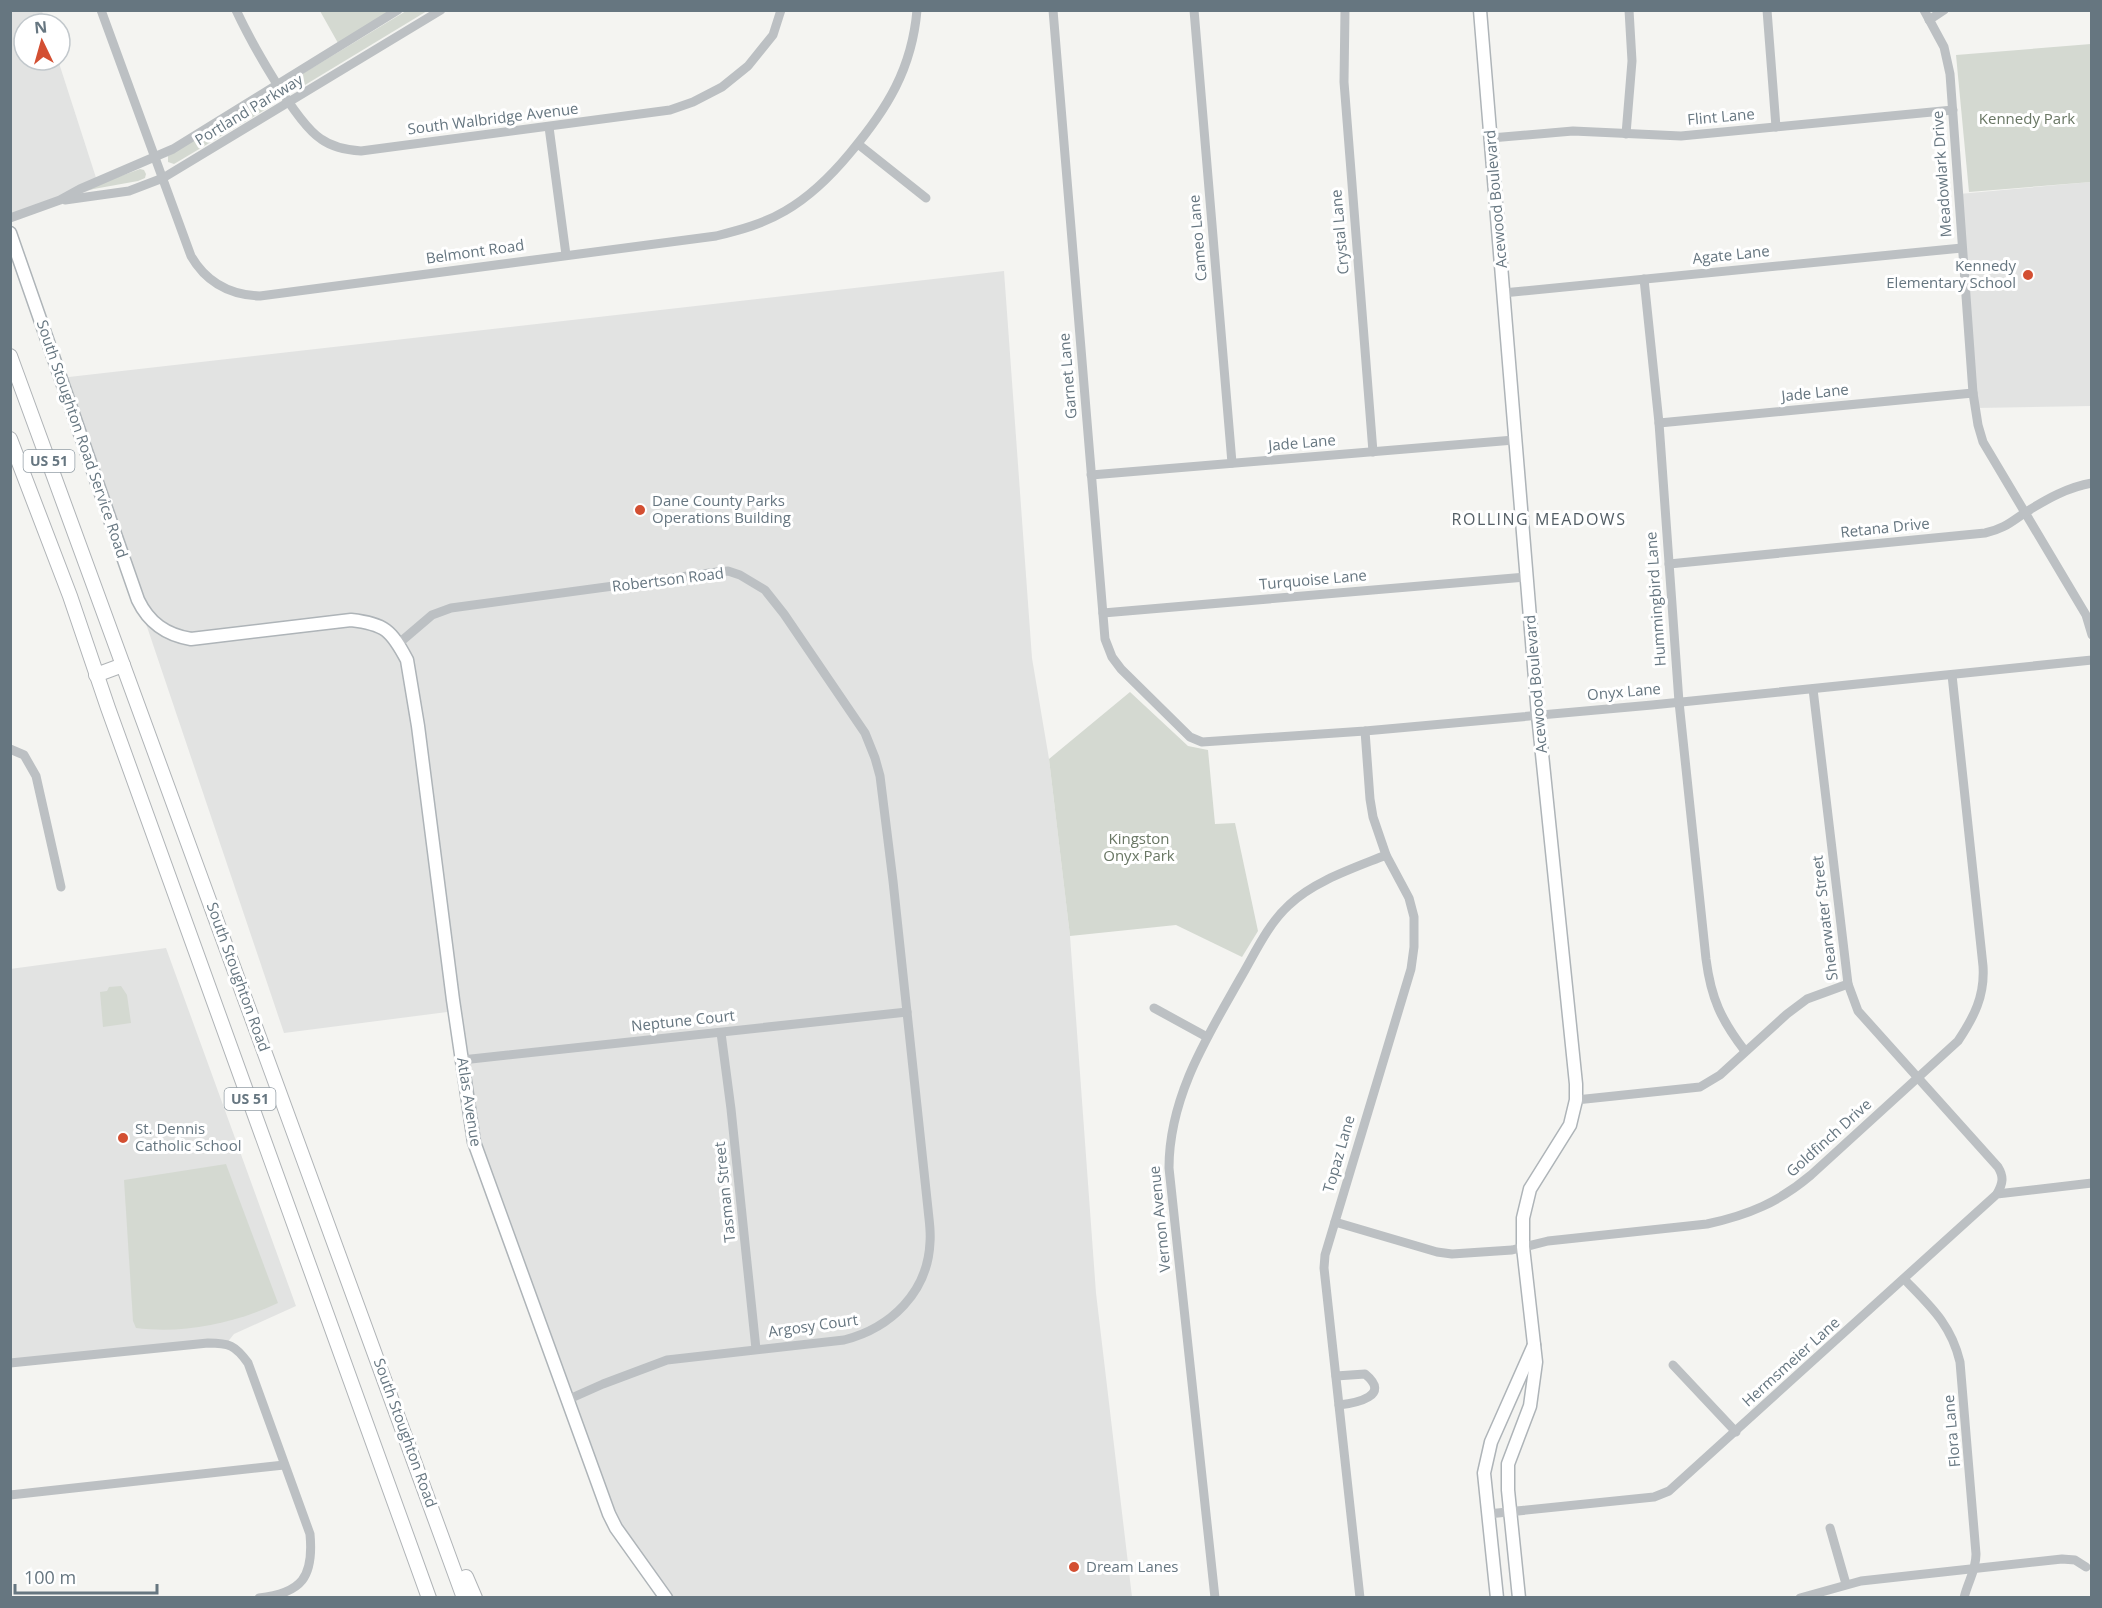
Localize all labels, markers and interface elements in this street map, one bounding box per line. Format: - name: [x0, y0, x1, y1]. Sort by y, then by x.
- north arrow: [12, 12, 72, 72]
- text: N: [33, 16, 48, 39]
- street label: Portland Parkway: [191, 69, 307, 149]
- street label: South Walbridge Avenue: [406, 98, 579, 138]
- street label: Flint Lane: [1686, 103, 1755, 129]
- park label: Kennedy Park: [1979, 108, 2075, 128]
- street label: Meadowlark Drive: [1927, 110, 1955, 238]
- street label: Acewood Boulevard: [1479, 129, 1511, 269]
- street label: Crystal Lane: [1325, 189, 1353, 275]
- street label: Cameo Lane: [1183, 194, 1211, 282]
- street label: Belmont Road: [424, 234, 525, 268]
- street label: Agate Lane: [1691, 240, 1770, 268]
- place label: Kennedy Elementary School: [1886, 255, 2016, 292]
- marker: Kennedy Elementary School: [2021, 268, 2035, 282]
- street label: South Stoughton Road Service Road: [33, 317, 133, 560]
- street label: Garnet Lane: [1053, 332, 1081, 420]
- street label: Jade Lane: [1778, 379, 1850, 406]
- street label: Jade Lane: [1265, 429, 1336, 455]
- road number: US 51: [23, 450, 74, 472]
- place label: Dane County Parks Operations Building: [652, 490, 791, 527]
- marker: Dane County Parks Operations Building: [633, 503, 647, 517]
- district label: ROLLING MEADOWS: [1452, 508, 1626, 530]
- street label: Retana Drive: [1839, 512, 1930, 542]
- street label: Hummingbird Lane: [1640, 531, 1670, 667]
- street label: Robertson Road: [611, 562, 725, 596]
- street label: Turquoise Lane: [1258, 564, 1368, 594]
- street label: Acewood Boulevard: [1519, 614, 1551, 754]
- street label: Onyx Lane: [1586, 678, 1662, 704]
- park label: Kingston Onyx Park: [1103, 828, 1175, 865]
- street label: Shearwater Street: [1806, 854, 1842, 982]
- street label: South Stoughton Road: [203, 899, 275, 1054]
- street label: Neptune Court: [630, 1005, 736, 1035]
- street label: Atlas Avenue: [453, 1056, 487, 1148]
- road number: US 51: [224, 1088, 276, 1110]
- street label: Goldfinch Drive: [1782, 1094, 1875, 1181]
- street label: Topaz Lane: [1317, 1113, 1359, 1195]
- place label: St. Dennis Catholic School: [135, 1118, 241, 1155]
- marker: St. Dennis Catholic School: [116, 1131, 130, 1145]
- street label: Tasman Street: [709, 1141, 739, 1243]
- street label: Vernon Avenue: [1143, 1165, 1175, 1273]
- street label: Argosy Court: [767, 1309, 859, 1341]
- street label: Hermsmeier Lane: [1737, 1312, 1843, 1411]
- street label: South Stoughton Road: [370, 1355, 442, 1510]
- street label: Flora Lane: [1938, 1394, 1964, 1468]
- place label: Dream Lanes: [1086, 1556, 1179, 1576]
- scale bar: [15, 1557, 158, 1595]
- marker: Dream Lanes: [1067, 1560, 1081, 1574]
- text: 100 m: [24, 1565, 76, 1589]

